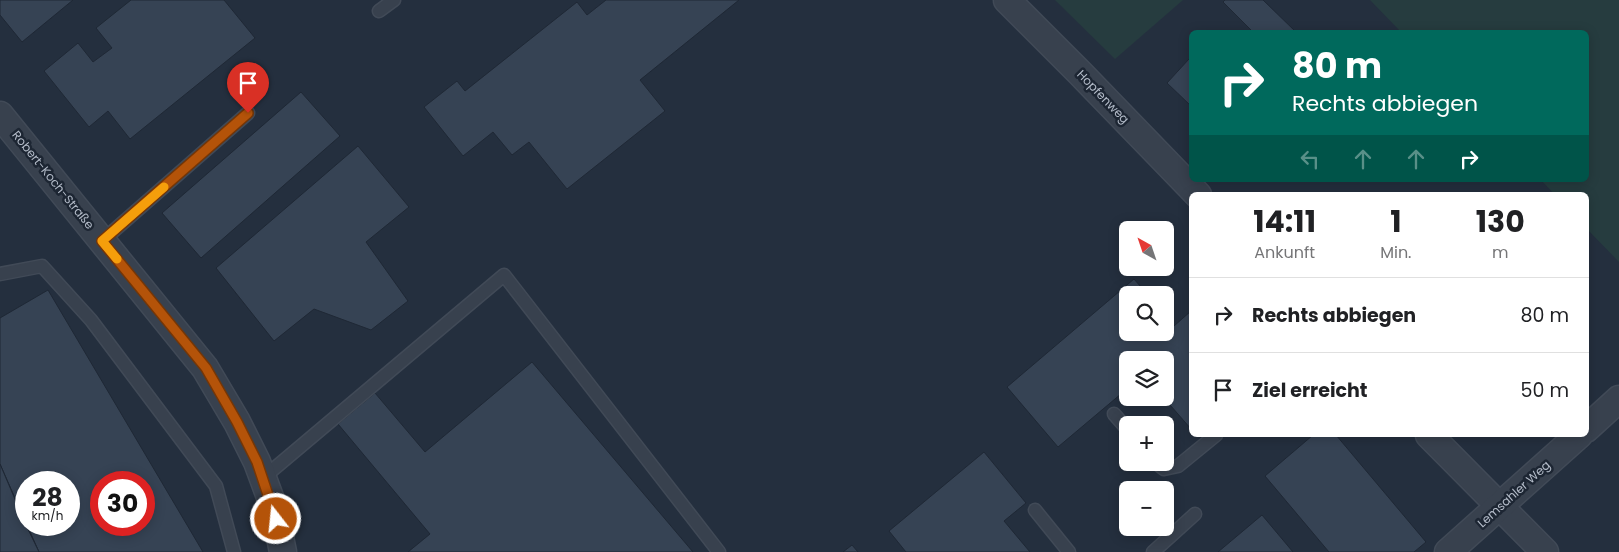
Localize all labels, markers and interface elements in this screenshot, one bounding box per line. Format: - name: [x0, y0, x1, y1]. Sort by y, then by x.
- text: 80 m: [1292, 41, 1382, 90]
- icon: right: [1209, 50, 1274, 115]
- pin: [227, 62, 269, 113]
- street label: Hopfenweg: [1073, 66, 1133, 127]
- icon: arrive: [234, 69, 262, 97]
- text: Rechts abbiegen: [1292, 88, 1478, 119]
- street label: Robert-Koch-Straße: [8, 127, 98, 232]
- icon: left: [1296, 145, 1324, 173]
- icon: ahead: [1349, 145, 1377, 173]
- icon: ahead: [1402, 145, 1430, 173]
- icon: right: [1455, 145, 1483, 173]
- text: 14:11: [1253, 200, 1316, 243]
- text: 1: [1390, 200, 1401, 243]
- text: 130: [1476, 200, 1525, 243]
- north arrow: [1119, 221, 1174, 276]
- map controls: [1119, 221, 1174, 536]
- text: Ankunft: [1254, 241, 1315, 264]
- text: Min.: [1380, 241, 1411, 264]
- text: m: [1492, 241, 1508, 264]
- button: search: [1119, 286, 1174, 341]
- icon: right: [1209, 301, 1237, 329]
- text: Rechts abbiegen: [1252, 302, 1416, 329]
- text: 80 m: [1520, 302, 1569, 329]
- button: layers: [1119, 351, 1174, 406]
- icon: arrive: [1209, 376, 1237, 404]
- text: Ziel erreicht: [1252, 377, 1368, 404]
- text: 50 m: [1520, 377, 1569, 404]
- button: +: [1119, 416, 1174, 471]
- street label: Lemsahler Weg: [1474, 456, 1554, 531]
- speed limit sign: 30: [90, 471, 155, 536]
- text: 28: [32, 480, 63, 515]
- button: −: [1119, 481, 1174, 536]
- position arrow: [249, 492, 301, 544]
- text: km/h: [32, 507, 63, 524]

